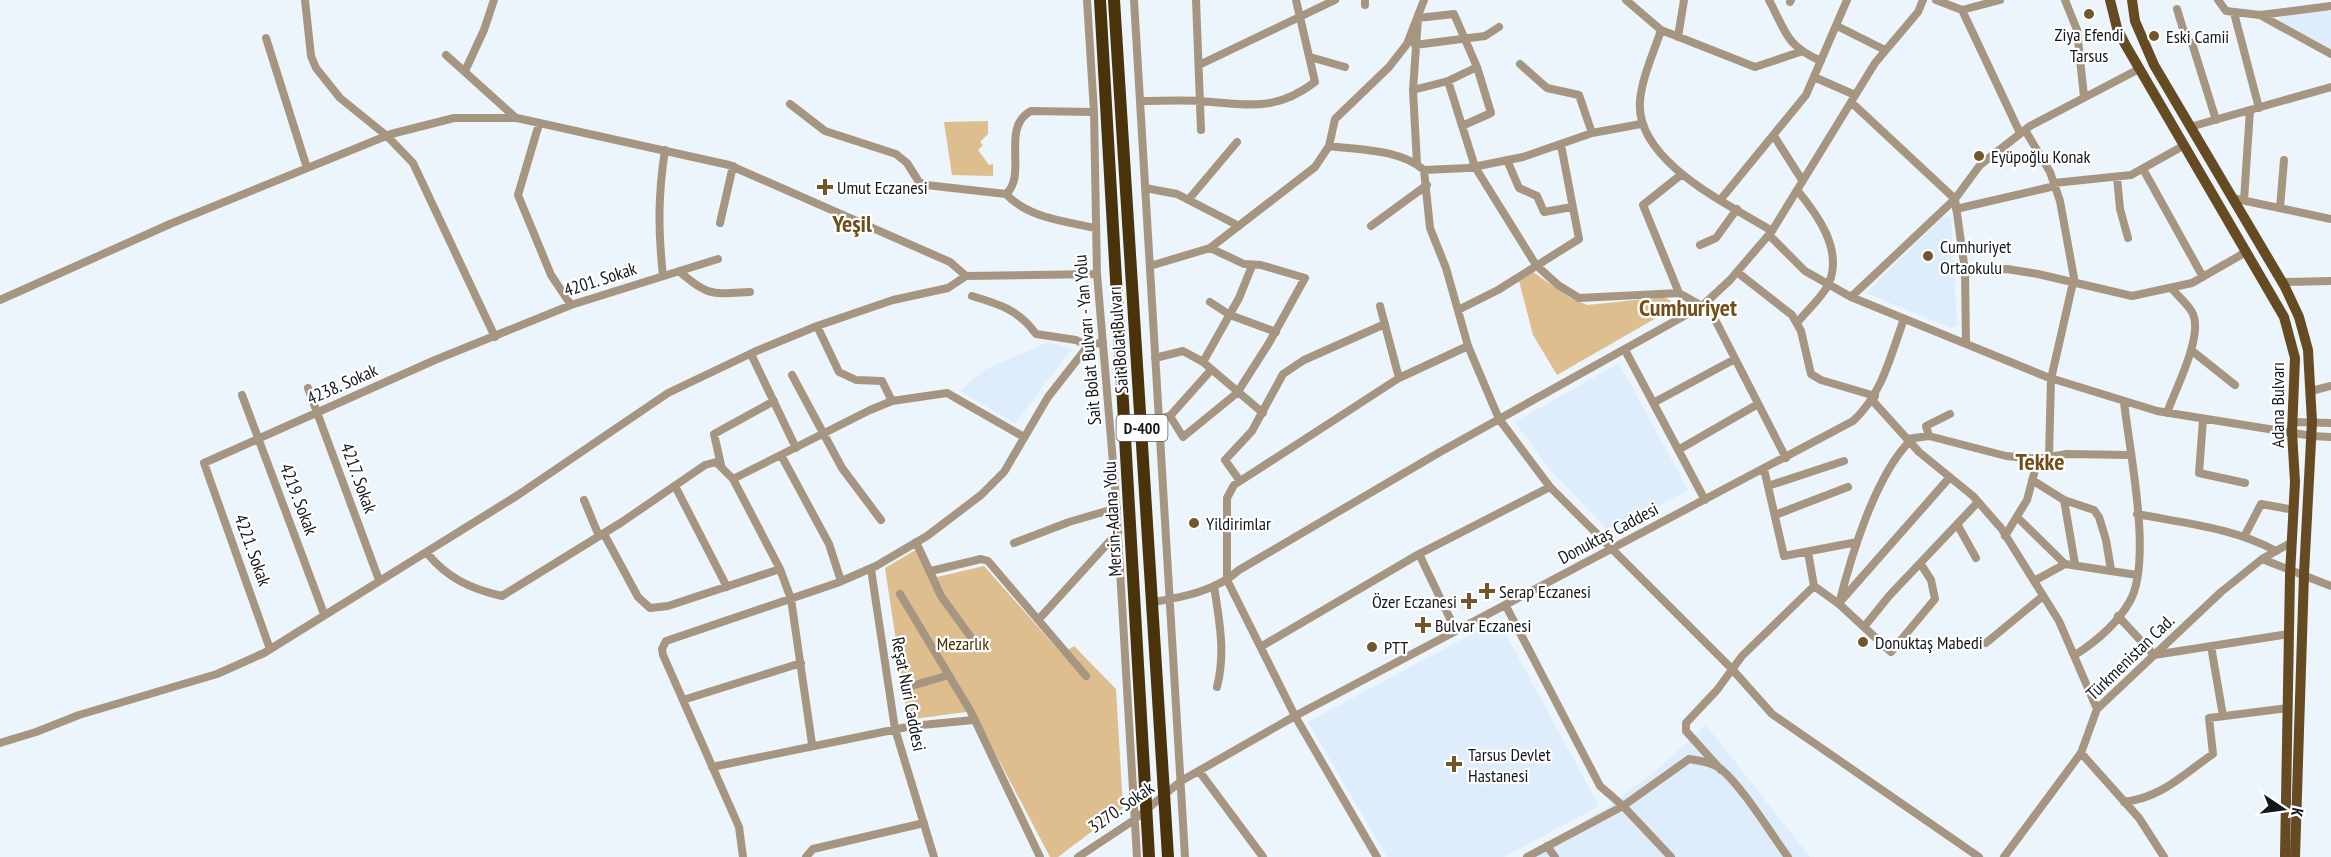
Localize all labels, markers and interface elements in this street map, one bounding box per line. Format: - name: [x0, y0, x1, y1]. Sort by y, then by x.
- marker: Ziya Efendi Tarsus: [2082, 7, 2096, 21]
- place label: Ziya Efendi Tarsus: [2055, 23, 2123, 67]
- place label: Eski Camii: [2166, 25, 2229, 48]
- marker: Eski Camii: [2147, 29, 2161, 43]
- place label: Eyüpoğlu Konak: [1991, 145, 2091, 168]
- marker: Eyüpoğlu Konak: [1972, 149, 1986, 163]
- place label: Umut Eczanesi: [837, 176, 928, 199]
- marker: Umut Eczanesi: [818, 180, 832, 194]
- district label: Yeşil: [831, 208, 872, 239]
- place label: Cumhuriyet Ortaokulu: [1940, 235, 2011, 279]
- marker: Cumhuriyet Ortaokulu: [1921, 249, 1935, 263]
- street label: Sait Bolat Bulvarı - Yan Yolu: [1068, 254, 1106, 426]
- street label: 4201. Sokak: [561, 256, 639, 302]
- street label: Sait Bolat Bulvarı: [1103, 286, 1133, 394]
- district label: Cumhuriyet: [1639, 292, 1737, 323]
- street label: 4238. Sokak: [303, 358, 381, 410]
- street label: Adana Bulvarı: [2266, 362, 2289, 448]
- road number: D-400: [1116, 415, 1168, 441]
- street label: 4217. Sokak: [336, 440, 382, 516]
- district label: Tekke: [2016, 446, 2064, 477]
- street label: 4219. Sokak: [275, 460, 323, 538]
- street label: Mersin-Adana Yolu: [1097, 461, 1127, 577]
- street label: Donuktaş Caddesi: [1554, 497, 1662, 569]
- street label: 4221. Sokak: [229, 511, 277, 589]
- place label: Yildirimlar: [1206, 512, 1271, 535]
- marker: Yildirimlar: [1187, 516, 1201, 530]
- place label: Serap Eczanesi: [1499, 580, 1591, 603]
- marker: Serap Eczanesi: [1480, 584, 1494, 598]
- place label: Özer Eczanesi: [1372, 590, 1457, 613]
- marker: Özer Eczanesi: [1462, 594, 1476, 608]
- street label: Türkmenistan Cad.: [2081, 609, 2179, 705]
- place label: Bulvar Eczanesi: [1435, 614, 1531, 637]
- marker: Bulvar Eczanesi: [1416, 618, 1430, 632]
- place label: Donuktaş Mabedi: [1875, 631, 1983, 654]
- park label: Mezarlık: [937, 632, 989, 655]
- street label: Reşat Nuri Caddesi: [887, 635, 931, 753]
- marker: Donuktaş Mabedi: [1856, 635, 1870, 649]
- place label: PTT: [1384, 636, 1408, 659]
- marker: PTT: [1365, 640, 1379, 654]
- place label: Tarsus Devlet Hastanesi: [1468, 743, 1551, 787]
- marker: Tarsus Devlet Hastanesi: [1445, 755, 1463, 773]
- street label: 3270. Sokak: [1084, 776, 1158, 838]
- north arrow: [2253, 779, 2313, 839]
- text: K: [2287, 806, 2308, 819]

